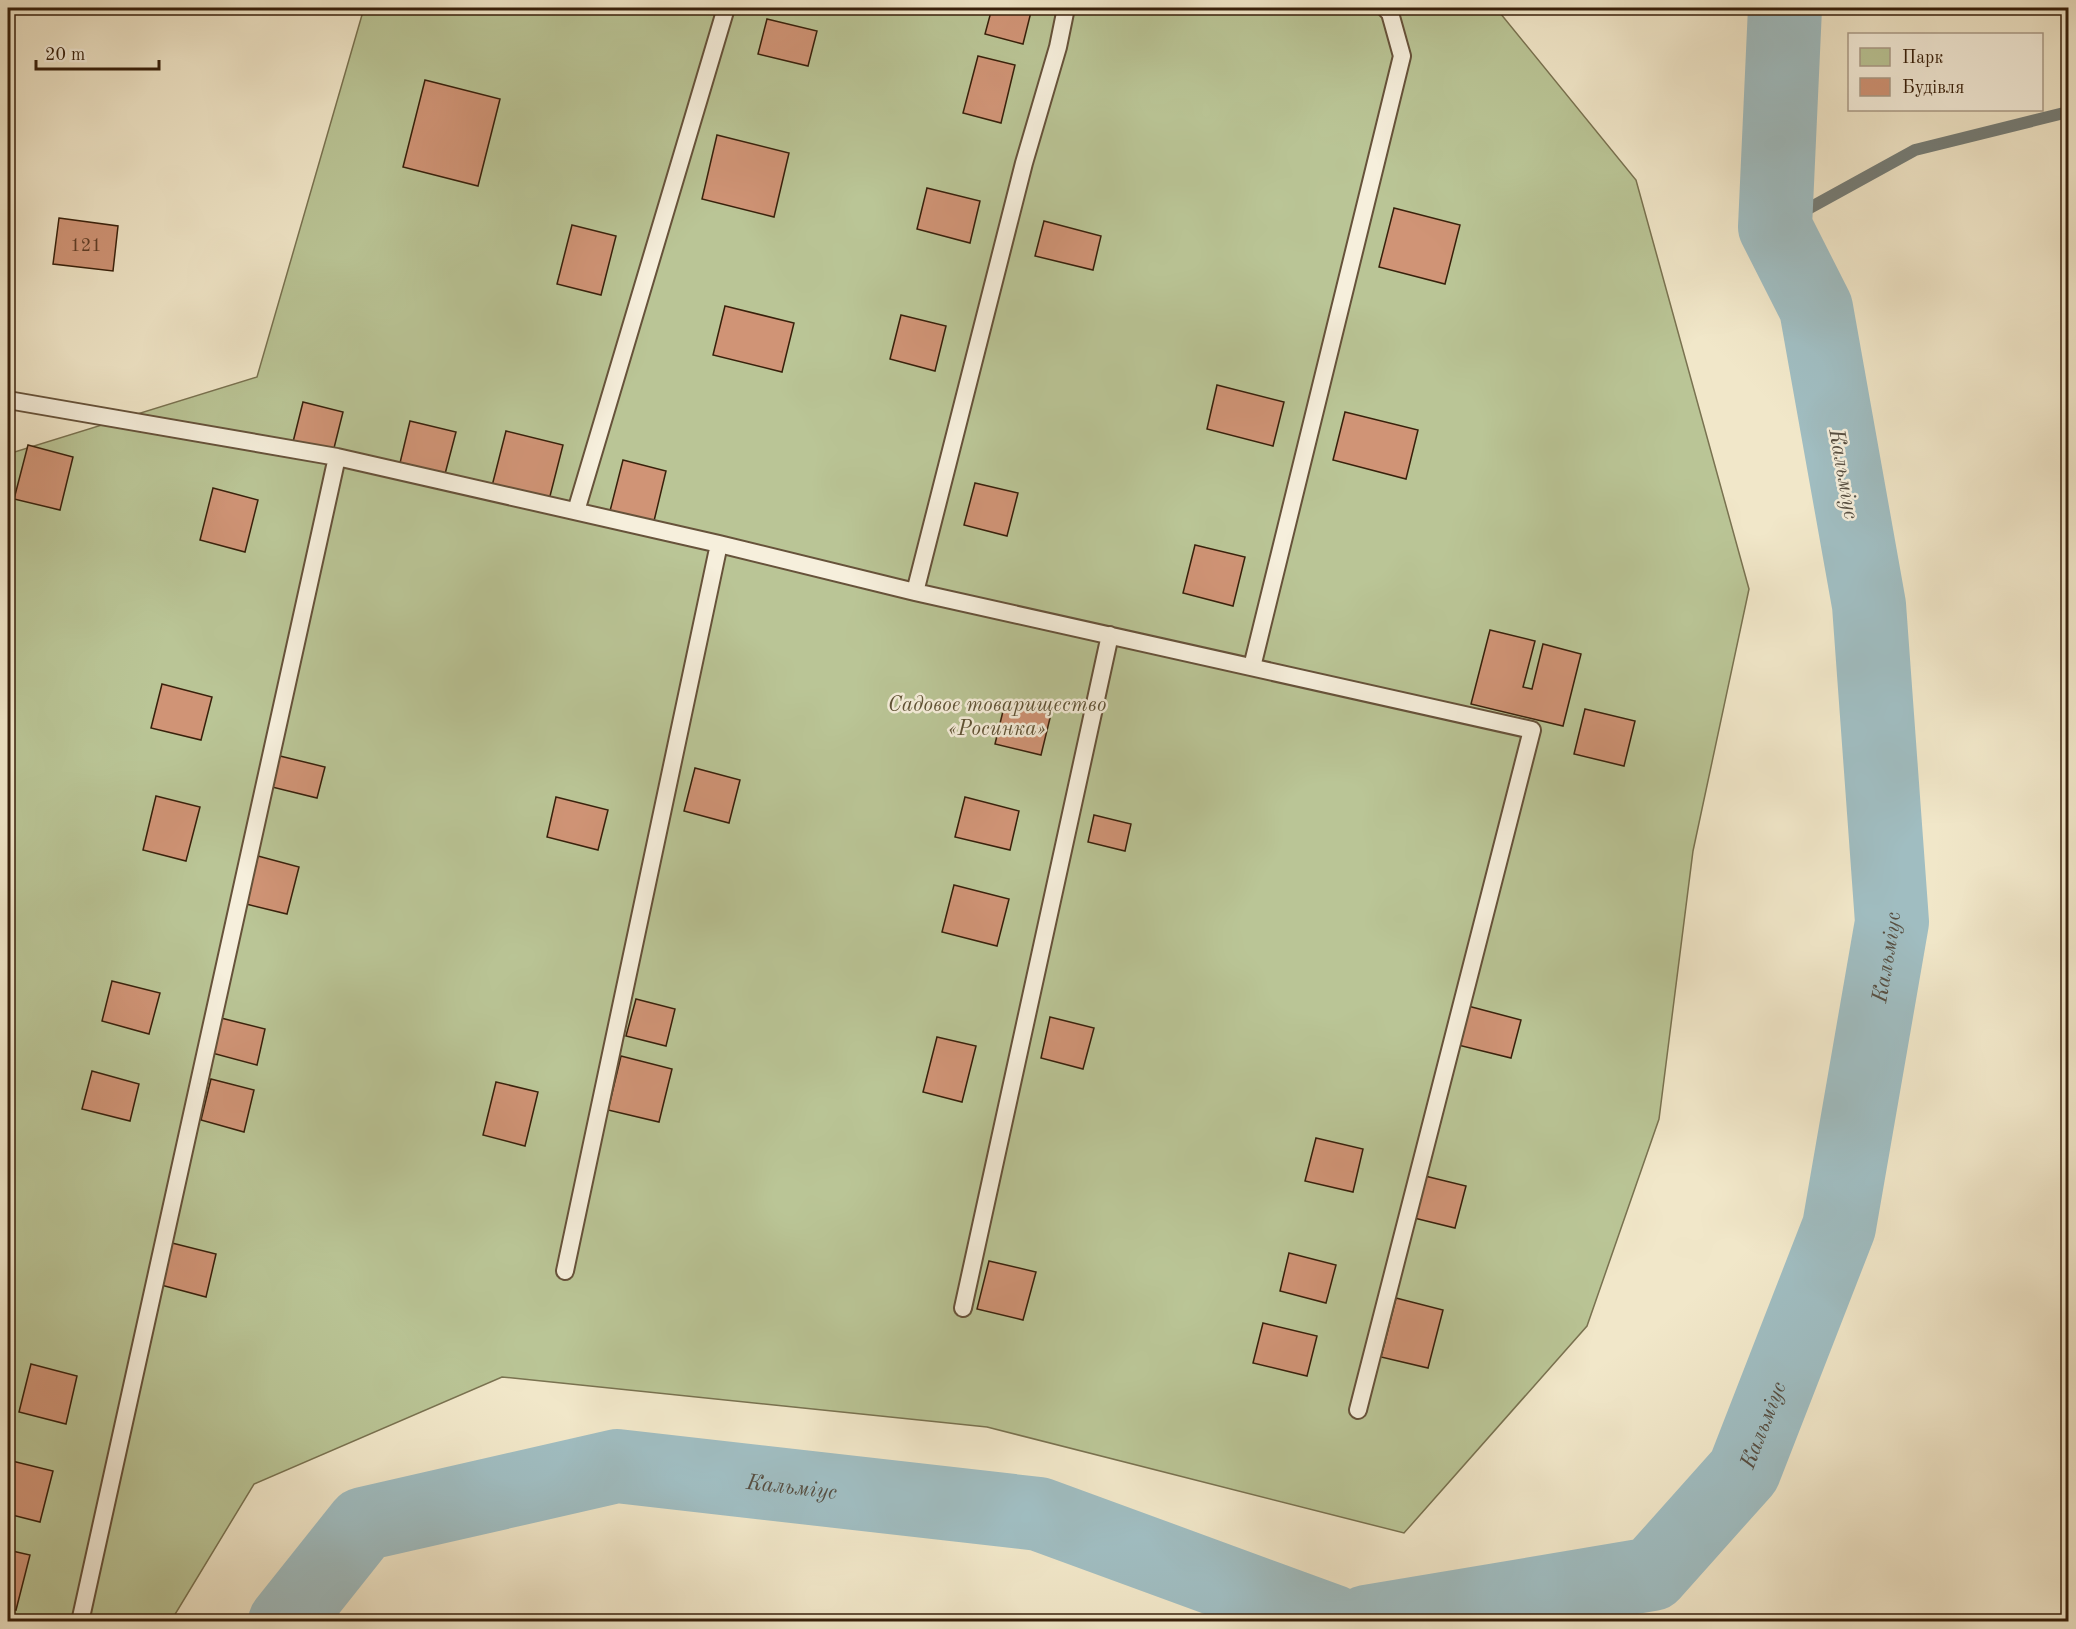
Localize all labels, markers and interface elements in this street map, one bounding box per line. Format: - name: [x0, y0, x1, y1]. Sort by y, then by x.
- scale bar: [36, 33, 159, 71]
- legend: [1848, 33, 2043, 111]
- text: 20 m: [45, 46, 85, 64]
- text: Парк: [1902, 49, 1943, 67]
- text: Будівля: [1902, 79, 1964, 97]
- house number: 121: [70, 237, 102, 255]
- water label: Кальміус: [1824, 426, 1862, 521]
- park label: Садовое товарищество «Росинка»: [888, 695, 1106, 740]
- water label: Кальміус: [1869, 911, 1905, 1005]
- water label: Кальміус: [1737, 1379, 1791, 1473]
- water label: Кальміус: [744, 1472, 839, 1504]

